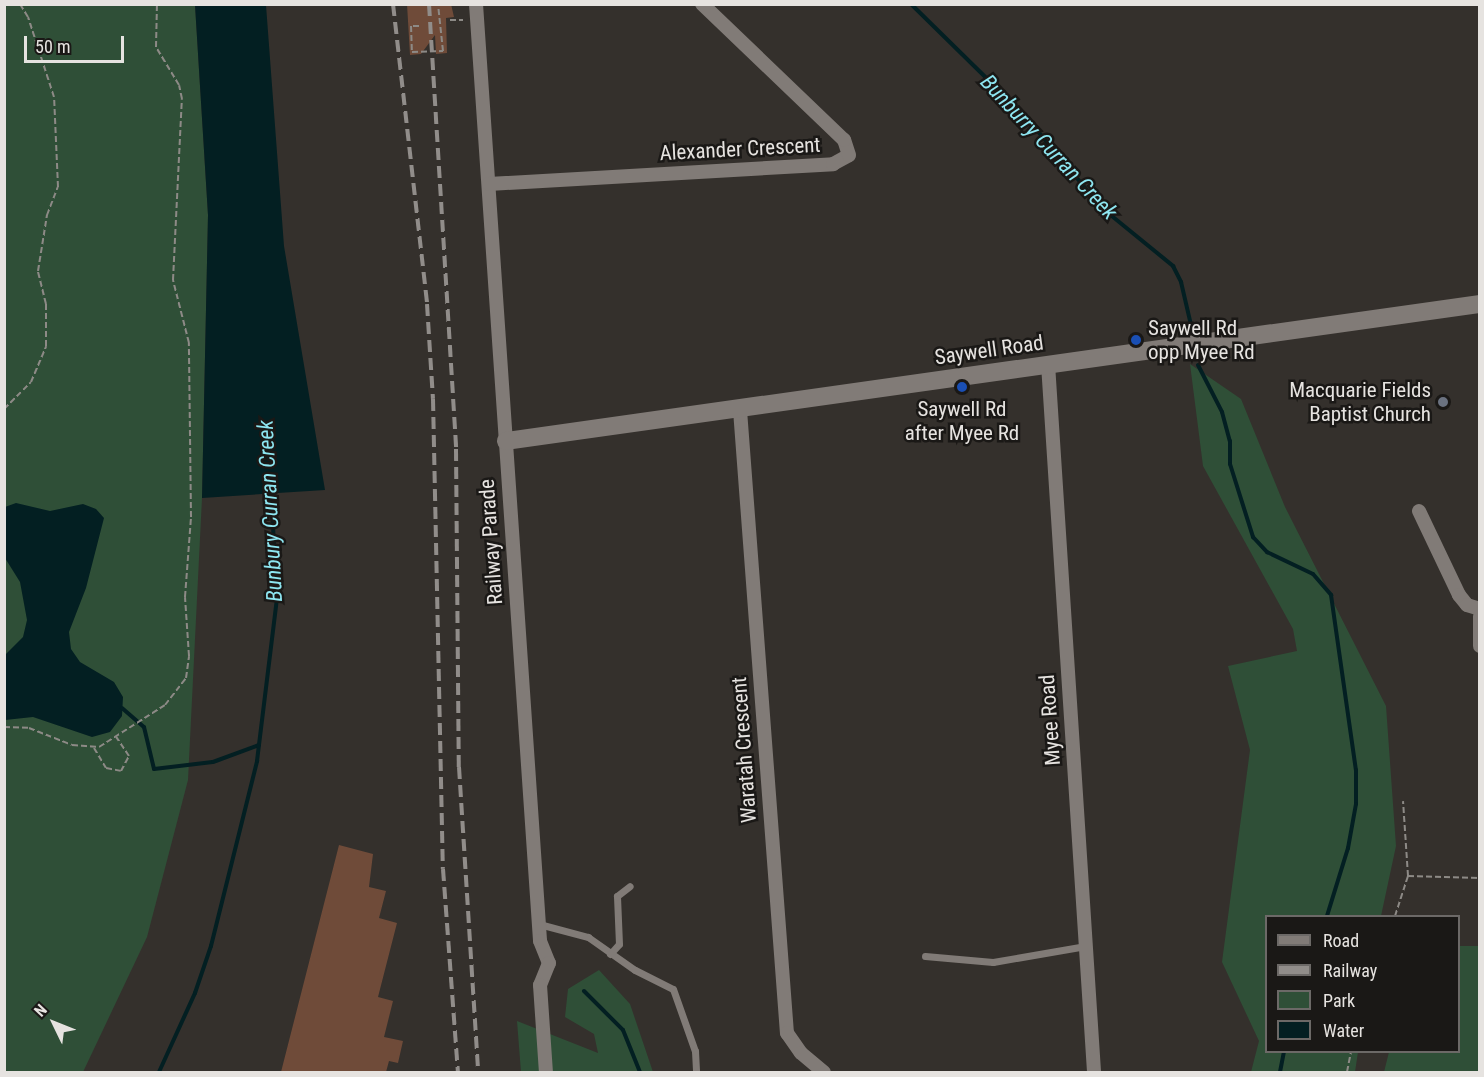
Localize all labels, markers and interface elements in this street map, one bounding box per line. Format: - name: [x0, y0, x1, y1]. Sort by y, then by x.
- scale bar: [27, 24, 128, 62]
- text: 50 m: [35, 36, 70, 57]
- water label: Bunburry Curran Creek: [975, 69, 1123, 225]
- street label: Alexander Crescent: [659, 132, 821, 166]
- place label: Saywell Rd opp Myee Rd: [1148, 315, 1255, 365]
- street label: Saywell Road: [933, 330, 1045, 370]
- marker: Saywell Rd opp Myee Rd: [1129, 333, 1143, 347]
- place label: Macquarie Fields Baptist Church: [1289, 377, 1431, 427]
- marker: Saywell Rd after Myee Rd: [955, 380, 969, 394]
- marker: Macquarie Fields Baptist Church: [1436, 395, 1450, 409]
- place label: Saywell Rd after Myee Rd: [905, 396, 1019, 446]
- water label: Bunbury Curran Creek: [252, 419, 288, 603]
- street label: Railway Parade: [474, 478, 508, 606]
- street label: Myee Road: [1034, 674, 1066, 766]
- street label: Waratah Crescent: [726, 676, 762, 824]
- legend: [1265, 915, 1460, 1053]
- text: Road: [1323, 930, 1359, 951]
- text: Railway: [1323, 960, 1377, 981]
- text: Park: [1323, 990, 1355, 1011]
- north arrow: [24, 993, 84, 1053]
- text: N: [30, 1000, 51, 1020]
- text: Water: [1323, 1020, 1364, 1041]

